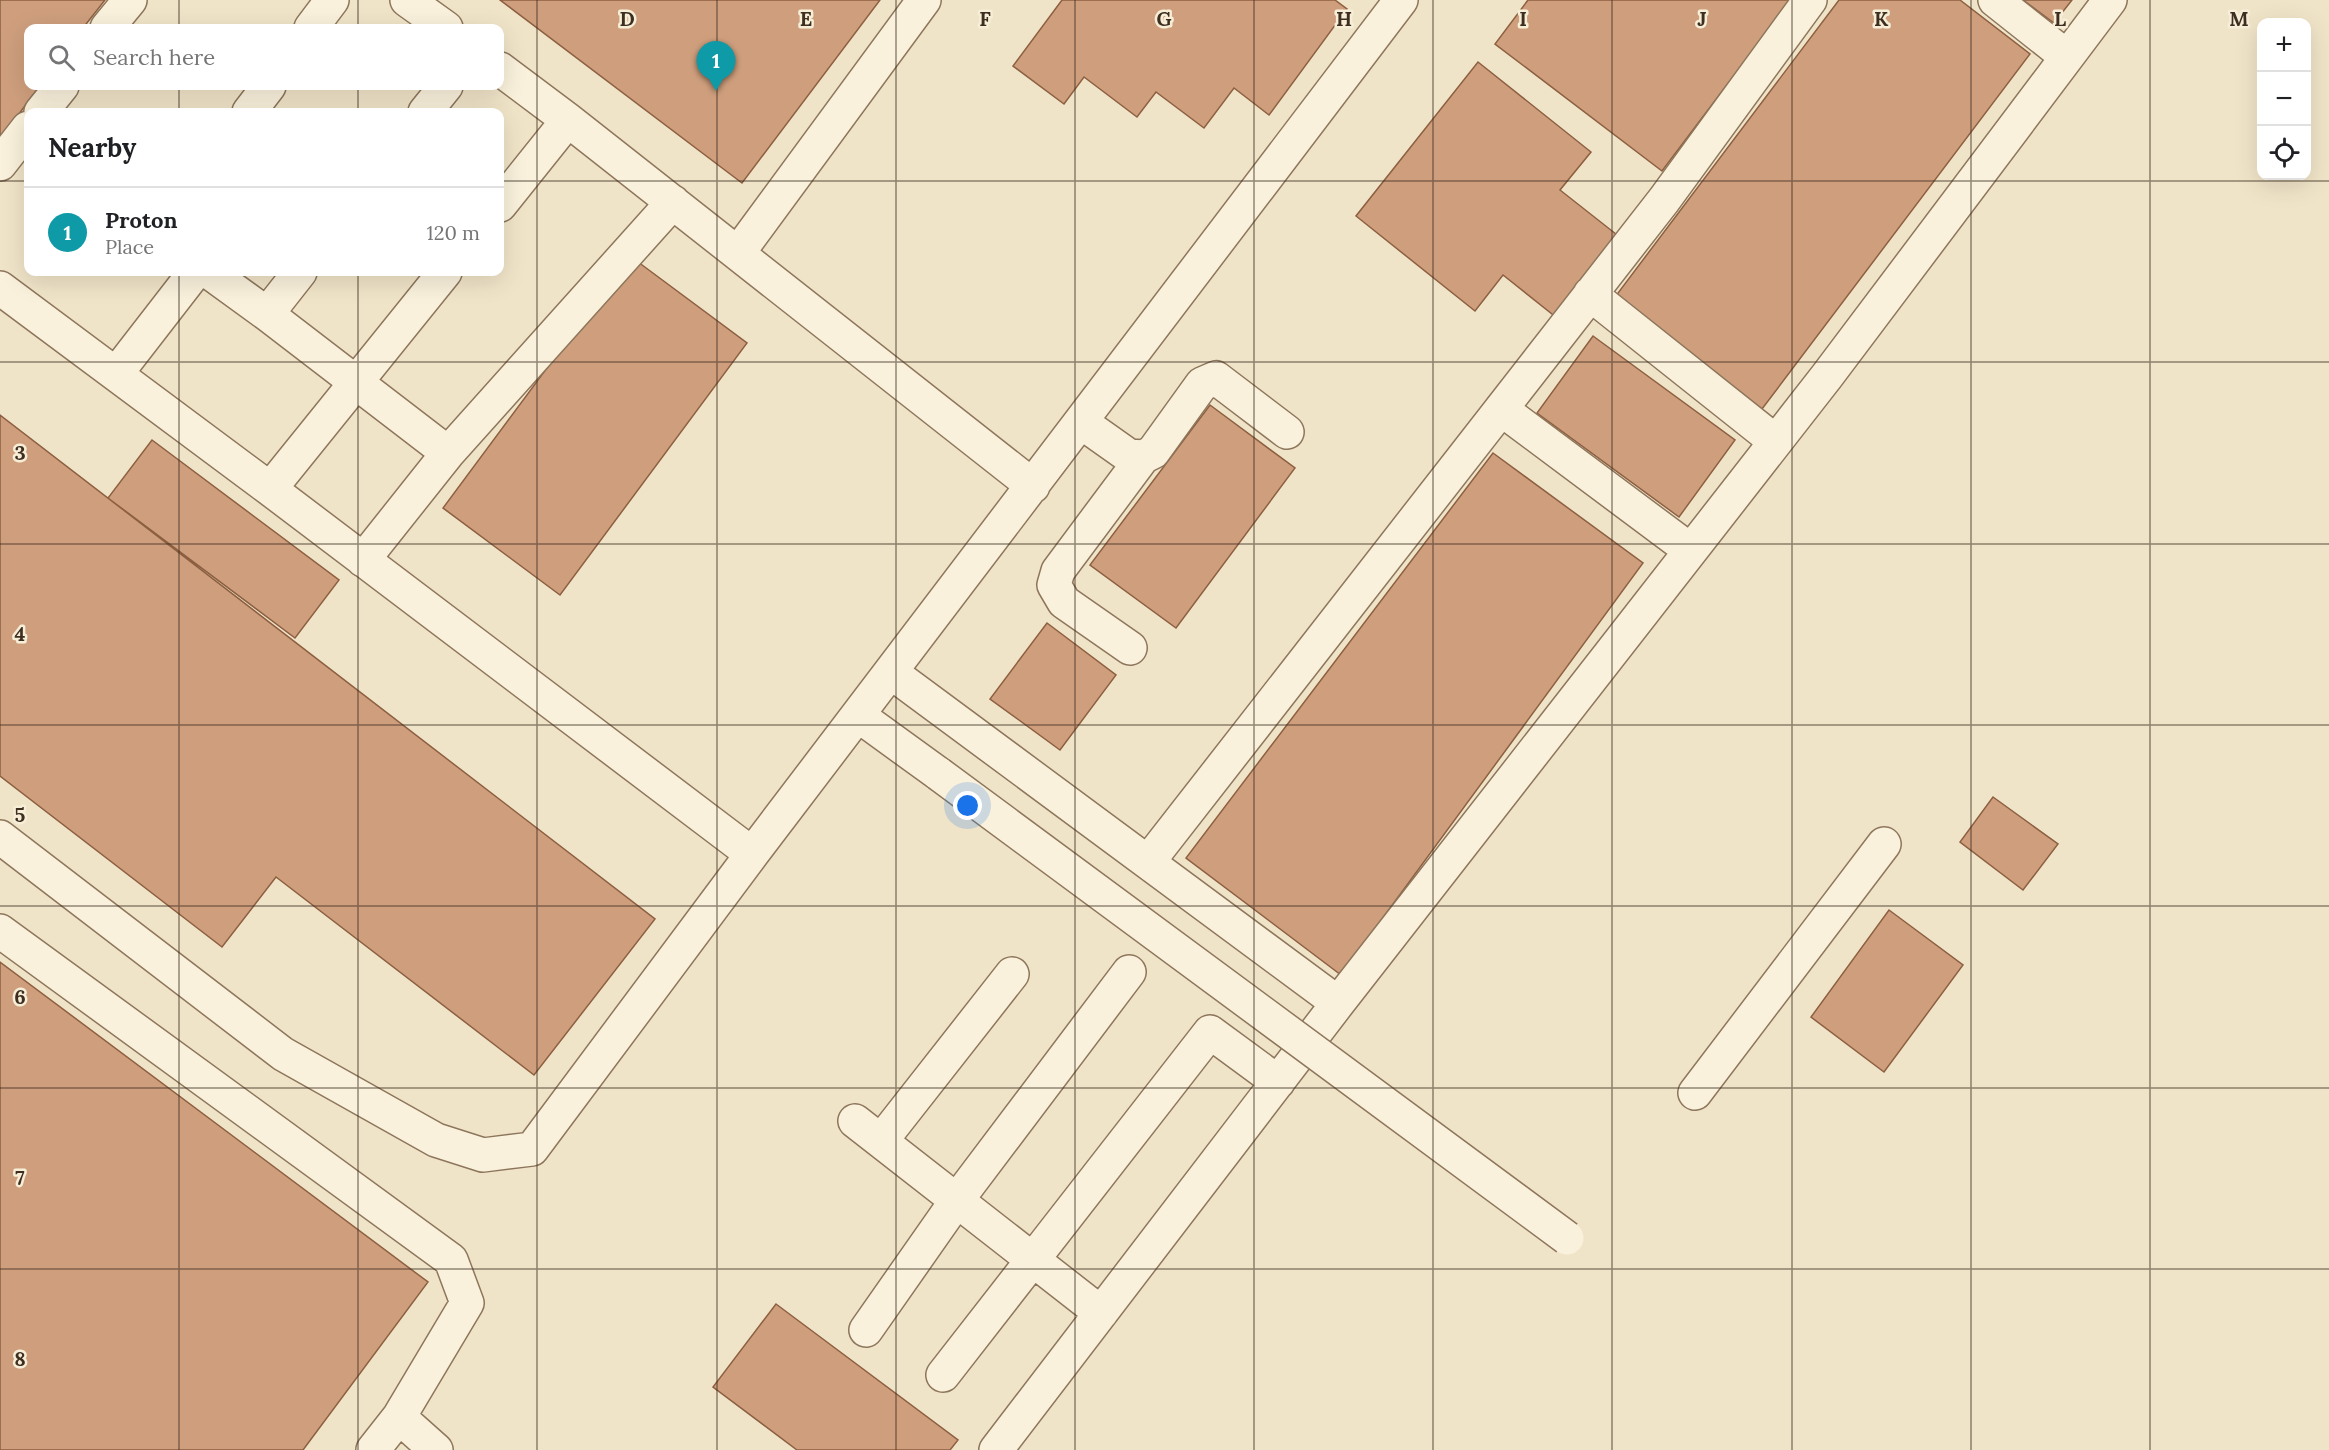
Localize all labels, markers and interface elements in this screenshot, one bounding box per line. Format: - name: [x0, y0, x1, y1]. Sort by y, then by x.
- text: D: [619, 6, 635, 31]
- text: E: [800, 6, 812, 31]
- text: F: [979, 6, 991, 31]
- text: G: [1156, 6, 1172, 31]
- text: H: [1336, 6, 1352, 31]
- text: I: [1519, 6, 1527, 31]
- text: J: [1697, 6, 1707, 31]
- text: K: [1874, 6, 1889, 31]
- text: L: [2054, 6, 2066, 31]
- text: M: [2229, 6, 2249, 31]
- map controls: [2257, 18, 2311, 180]
- button: +: [2257, 18, 2311, 72]
- search box: [24, 24, 504, 90]
- icon: search: [45, 41, 78, 74]
- pin: 1: [696, 42, 736, 91]
- text: Search here: [93, 43, 215, 71]
- button: −: [2257, 72, 2311, 126]
- button: locate: [2257, 126, 2311, 180]
- text: Nearby: [48, 131, 136, 164]
- text: Proton: [105, 206, 177, 234]
- text: 1: [63, 220, 72, 245]
- text: 120 m: [426, 220, 480, 245]
- text: Place: [105, 234, 154, 259]
- text: 3: [14, 440, 26, 465]
- text: 4: [15, 621, 26, 646]
- your location: [953, 791, 982, 820]
- text: 5: [15, 802, 26, 827]
- text: 6: [14, 984, 26, 1009]
- text: 7: [15, 1165, 25, 1190]
- text: 8: [14, 1346, 26, 1371]

